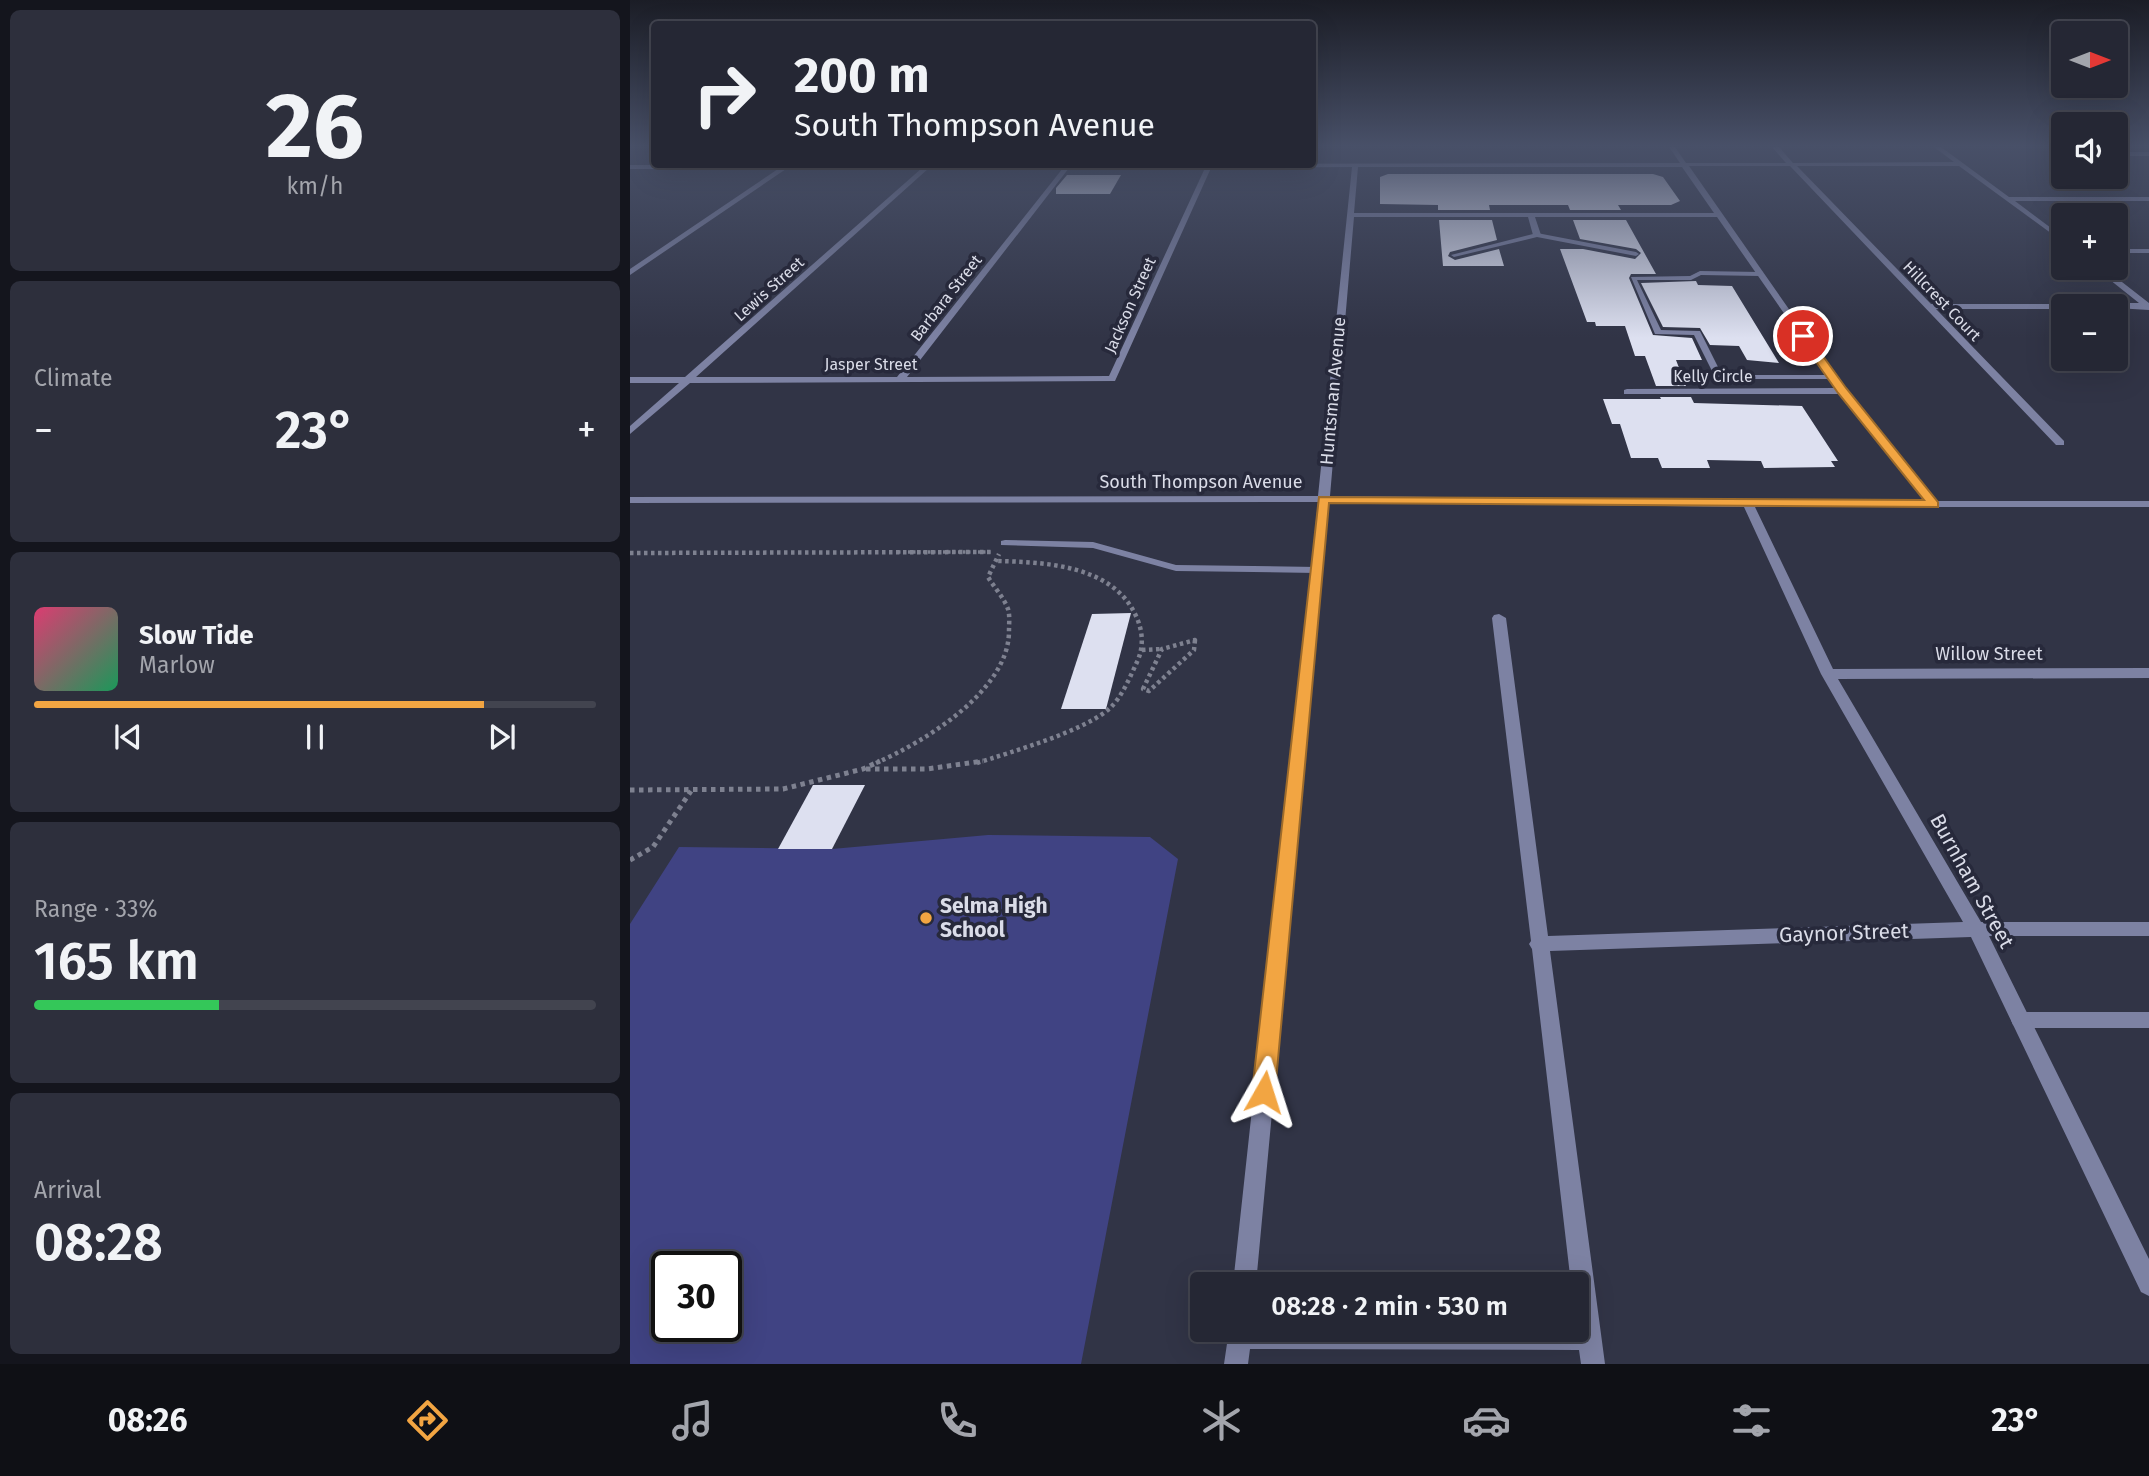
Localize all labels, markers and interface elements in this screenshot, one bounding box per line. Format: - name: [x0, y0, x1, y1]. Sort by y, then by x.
- north arrow: [2051, 21, 2128, 98]
- map controls: [2051, 21, 2128, 371]
- text: 200 m: [794, 46, 930, 105]
- icon: right: [679, 49, 770, 140]
- text: 26: [266, 72, 364, 181]
- text: South Thompson Avenue: [794, 106, 1155, 144]
- button: sound: [2051, 112, 2128, 189]
- text: km/h: [287, 172, 343, 200]
- button: +: [2051, 203, 2128, 280]
- street label: Barbara Street: [906, 251, 986, 345]
- street label: Lewis Street: [730, 253, 808, 325]
- street label: Jackson Street: [1100, 254, 1160, 356]
- street label: Hillcrest Court: [1899, 257, 1985, 345]
- button: −: [2051, 294, 2128, 371]
- pin: [1773, 306, 1833, 366]
- street label: Huntsman Avenue: [1316, 316, 1350, 466]
- icon: arrive: [1784, 317, 1822, 355]
- street label: Jasper Street: [825, 355, 918, 374]
- text: Climate: [34, 364, 113, 392]
- street label: Kelly Circle: [1673, 367, 1753, 386]
- text: 23°: [275, 399, 355, 462]
- text: −: [34, 407, 53, 453]
- text: +: [577, 407, 596, 453]
- street label: South Thompson Avenue: [1099, 471, 1303, 493]
- text: Slow Tide: [139, 620, 254, 651]
- street label: Willow Street: [1935, 643, 2043, 665]
- text: Marlow: [139, 651, 215, 679]
- icon: previous: [109, 718, 147, 756]
- icon: pause: [296, 718, 334, 756]
- icon: next: [483, 718, 521, 756]
- street label: Burnham Street: [1924, 809, 2020, 953]
- place label: Selma High School: [940, 893, 1048, 943]
- text: Range · 33%: [34, 895, 157, 923]
- marker: Selma High School: [918, 910, 934, 926]
- street label: Gaynor Street: [1779, 918, 1910, 948]
- text: 165 km: [34, 930, 199, 993]
- position arrow: [1227, 1055, 1301, 1129]
- text: Arrival: [34, 1176, 101, 1204]
- text: 08:28: [34, 1211, 163, 1274]
- speed limit sign: 30: [651, 1251, 742, 1342]
- text: 08:28 · 2 min · 530 m: [1271, 1291, 1508, 1322]
- icon: directions: [403, 1396, 452, 1445]
- icon: music: [668, 1396, 717, 1445]
- icon: phone: [933, 1396, 982, 1445]
- icon: climate: [1197, 1396, 1246, 1445]
- icon: car: [1462, 1396, 1511, 1445]
- icon: filters: [1727, 1396, 1776, 1445]
- text: 08:26: [108, 1401, 187, 1439]
- text: 23°: [1991, 1401, 2041, 1439]

